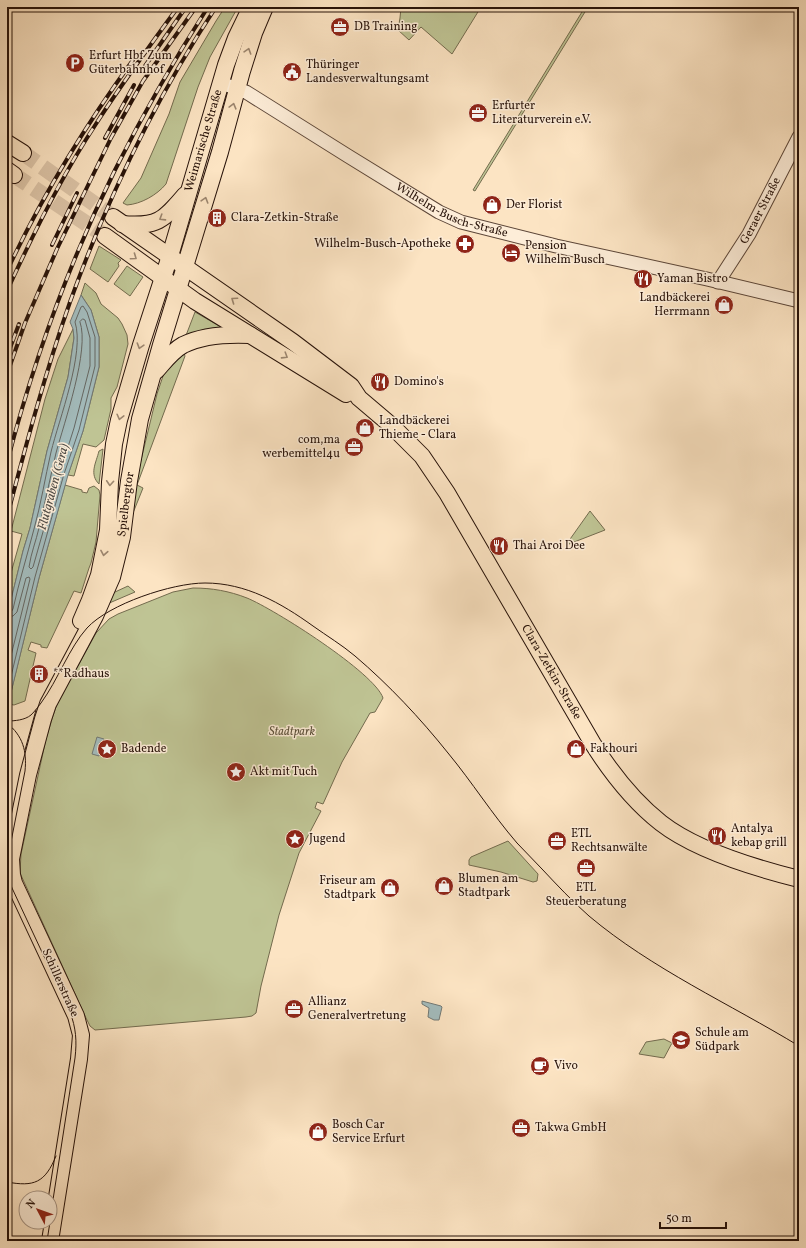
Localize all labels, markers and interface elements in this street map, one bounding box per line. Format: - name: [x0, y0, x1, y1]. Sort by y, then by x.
- office icon: DB Training: [329, 16, 351, 38]
- place label: DB Training: [354, 19, 418, 35]
- place label: Erfurt Hbf Zum Güterbahnhof: [89, 48, 172, 78]
- one-way arrow: [244, 48, 252, 55]
- parking icon: Erfurt Hbf Zum Güterbahnhof: [64, 52, 86, 74]
- place label: Thüringer Landesverwaltungsamt: [306, 57, 429, 87]
- public building icon: Thüringer Landesverwaltungsamt: [281, 61, 303, 83]
- street label: Weimarische Straße: [181, 87, 226, 194]
- place label: Erfurter Literaturverein e.V.: [492, 98, 592, 128]
- office icon: Erfurter Literaturverein e.V.: [467, 102, 489, 124]
- one-way arrow: [228, 103, 236, 109]
- street label: Geraer Straße: [736, 174, 785, 247]
- street label: Wilhelm-Busch-Straße: [392, 179, 510, 242]
- shop icon: Der Florist: [481, 194, 503, 216]
- one-way arrow: [200, 197, 209, 204]
- place label: Der Florist: [506, 197, 563, 213]
- building icon: Clara-Zetkin-Straße: [206, 207, 228, 229]
- place label: Clara-Zetkin-Straße: [231, 210, 339, 226]
- one-way arrow: [159, 214, 166, 221]
- pharmacy icon: Wilhelm-Busch-Apotheke: [454, 233, 476, 255]
- place label: Wilhelm-Busch-Apotheke: [314, 236, 451, 252]
- place label: Pension Wilhelm Busch: [525, 238, 605, 268]
- hotel icon: Pension Wilhelm Busch: [500, 242, 522, 264]
- one-way arrow: [130, 252, 137, 260]
- restaurant icon: Yaman Bistro: [632, 268, 654, 290]
- place label: Yaman Bistro: [657, 271, 728, 287]
- place label: Landbäckerei Herrmann: [639, 290, 710, 320]
- shop icon: Landbäckerei Herrmann: [713, 294, 735, 316]
- one-way arrow: [231, 298, 238, 305]
- one-way arrow: [136, 343, 145, 350]
- one-way arrow: [281, 351, 288, 358]
- restaurant icon: Domino's: [369, 371, 391, 393]
- place label: Domino's: [394, 374, 444, 390]
- place label: Landbäckerei Thieme - Clara: [379, 413, 456, 443]
- one-way arrow: [116, 414, 124, 420]
- shop icon: Landbäckerei Thieme - Clara: [354, 417, 376, 439]
- place label: com,ma werbemittel4u: [262, 432, 340, 462]
- office icon: com,ma werbemittel4u: [343, 436, 365, 458]
- water label: Flutgraben (Gera): [34, 441, 74, 532]
- street label: Spielbergtor: [114, 471, 138, 538]
- one-way arrow: [106, 480, 115, 486]
- restaurant icon: Thai Aroi Dee: [488, 535, 510, 557]
- place label: Thai Aroi Dee: [513, 538, 585, 554]
- one-way arrow: [100, 549, 108, 556]
- street label: Clara-Zetkin-Straße: [517, 622, 585, 723]
- building icon: **Radhaus: [28, 663, 50, 685]
- place label: **Radhaus: [53, 666, 110, 682]
- park label: Stadtpark: [269, 724, 315, 740]
- place icon: Badende: [96, 738, 118, 760]
- shop icon: Fakhouri: [565, 738, 587, 760]
- place label: Badende: [121, 741, 167, 757]
- place label: Fakhouri: [590, 741, 638, 757]
- place icon: Akt mit Tuch: [225, 761, 247, 783]
- place label: Akt mit Tuch: [250, 764, 318, 780]
- place label: Antalya kebap grill: [731, 821, 787, 851]
- restaurant icon: Antalya kebap grill: [706, 825, 728, 847]
- place label: ETL Rechtsanwälte: [571, 826, 648, 856]
- place icon: Jugend: [284, 828, 306, 850]
- office icon: ETL Rechtsanwälte: [546, 830, 568, 852]
- place label: Jugend: [309, 831, 346, 847]
- office icon: ETL Steuerberatung: [575, 857, 597, 879]
- place label: Blumen am Stadtpark: [458, 871, 519, 901]
- place label: Friseur am Stadtpark: [319, 873, 376, 903]
- shop icon: Blumen am Stadtpark: [433, 875, 455, 897]
- shop icon: Friseur am Stadtpark: [379, 877, 401, 899]
- place label: ETL Steuerberatung: [545, 880, 627, 910]
- street label: Schillerstraße: [38, 946, 82, 1020]
- place label: Allianz Generalvertretung: [308, 994, 406, 1024]
- office icon: Allianz Generalvertretung: [283, 998, 305, 1020]
- place label: Schule am Südpark: [695, 1025, 749, 1055]
- school or university icon: Schule am Südpark: [670, 1029, 692, 1051]
- cafe icon: Vivo: [529, 1055, 551, 1077]
- place label: Vivo: [554, 1058, 578, 1074]
- place label: Bosch Car Service Erfurt: [332, 1117, 405, 1147]
- office icon: Takwa GmbH: [510, 1117, 532, 1139]
- place label: Takwa GmbH: [535, 1120, 606, 1136]
- shop icon: Bosch Car Service Erfurt: [307, 1121, 329, 1143]
- north arrow: [18, 1190, 58, 1230]
- text: N: [23, 1196, 40, 1212]
- scale bar: [660, 1204, 726, 1230]
- text: 50 m: [666, 1211, 692, 1227]

